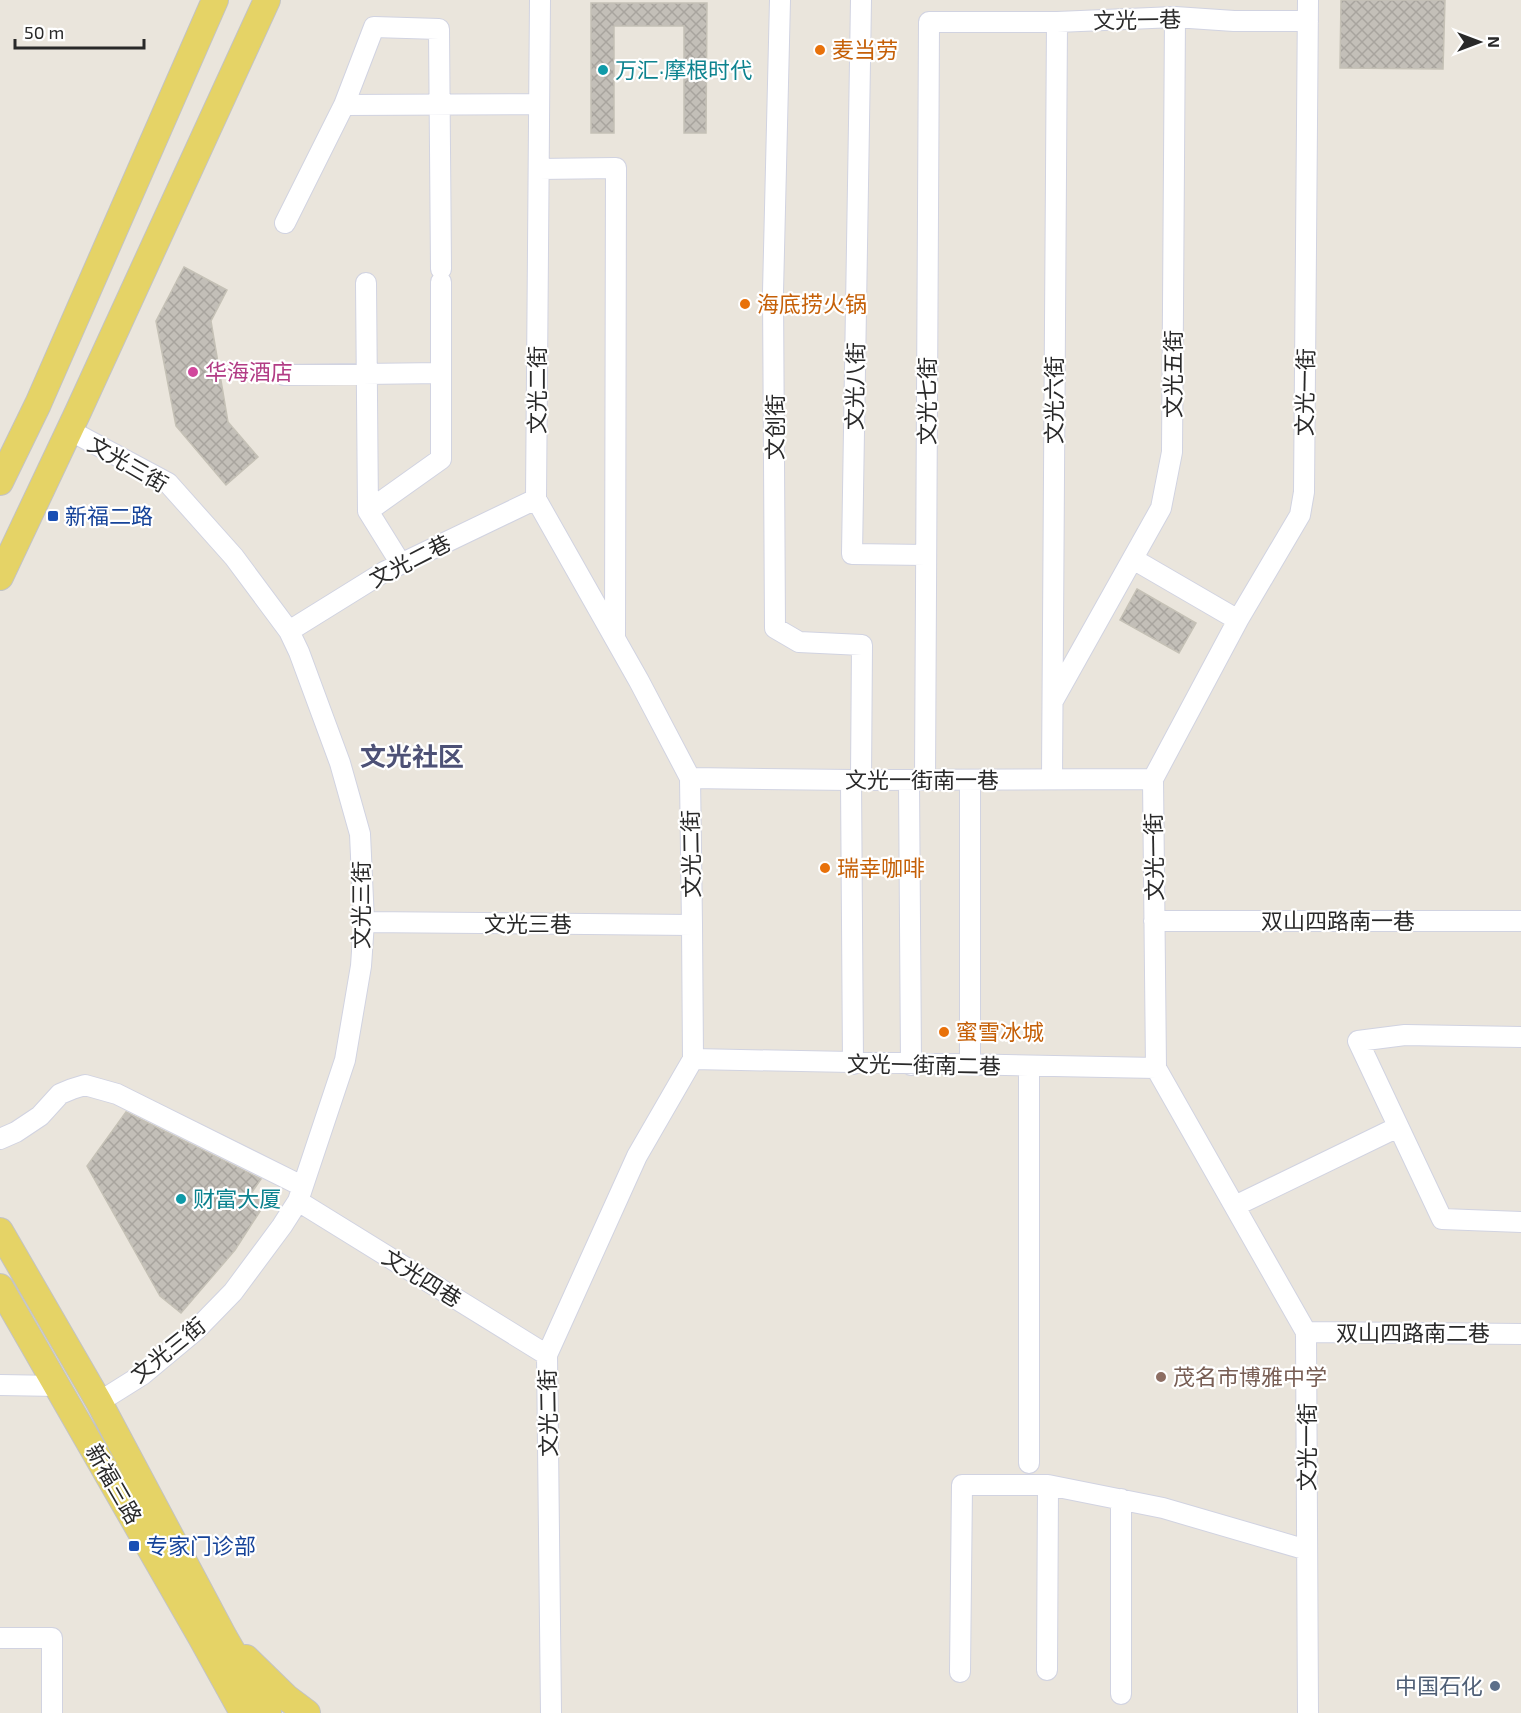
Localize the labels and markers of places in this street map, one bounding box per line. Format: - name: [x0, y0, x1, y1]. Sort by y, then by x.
- place label: 麦当劳: [832, 36, 898, 62]
- marker: 麦当劳: [813, 43, 827, 57]
- place label: 万汇·摩根时代: [615, 56, 752, 82]
- marker: 万汇·摩根时代: [596, 63, 610, 77]
- place label: 海底捞火锅: [757, 290, 867, 316]
- marker: 海底捞火锅: [738, 297, 752, 311]
- place label: 华海酒店: [205, 358, 293, 384]
- marker: 华海酒店: [186, 365, 200, 379]
- place label: 新福二路: [65, 502, 153, 528]
- marker: 新福二路: [46, 509, 60, 523]
- place label: 瑞幸咖啡: [837, 854, 925, 880]
- marker: 瑞幸咖啡: [818, 861, 832, 875]
- place label: 蜜雪冰城: [956, 1018, 1044, 1044]
- marker: 蜜雪冰城: [937, 1025, 951, 1039]
- place label: 财富大厦: [193, 1185, 281, 1211]
- marker: 财富大厦: [174, 1192, 188, 1206]
- place label: 茂名市博雅中学: [1173, 1363, 1327, 1389]
- marker: 茂名市博雅中学: [1154, 1370, 1168, 1384]
- place label: 专家门诊部: [146, 1532, 256, 1558]
- marker: 专家门诊部: [127, 1539, 141, 1553]
- place label: 中国石化: [1395, 1672, 1483, 1698]
- marker: 中国石化: [1488, 1679, 1502, 1693]

